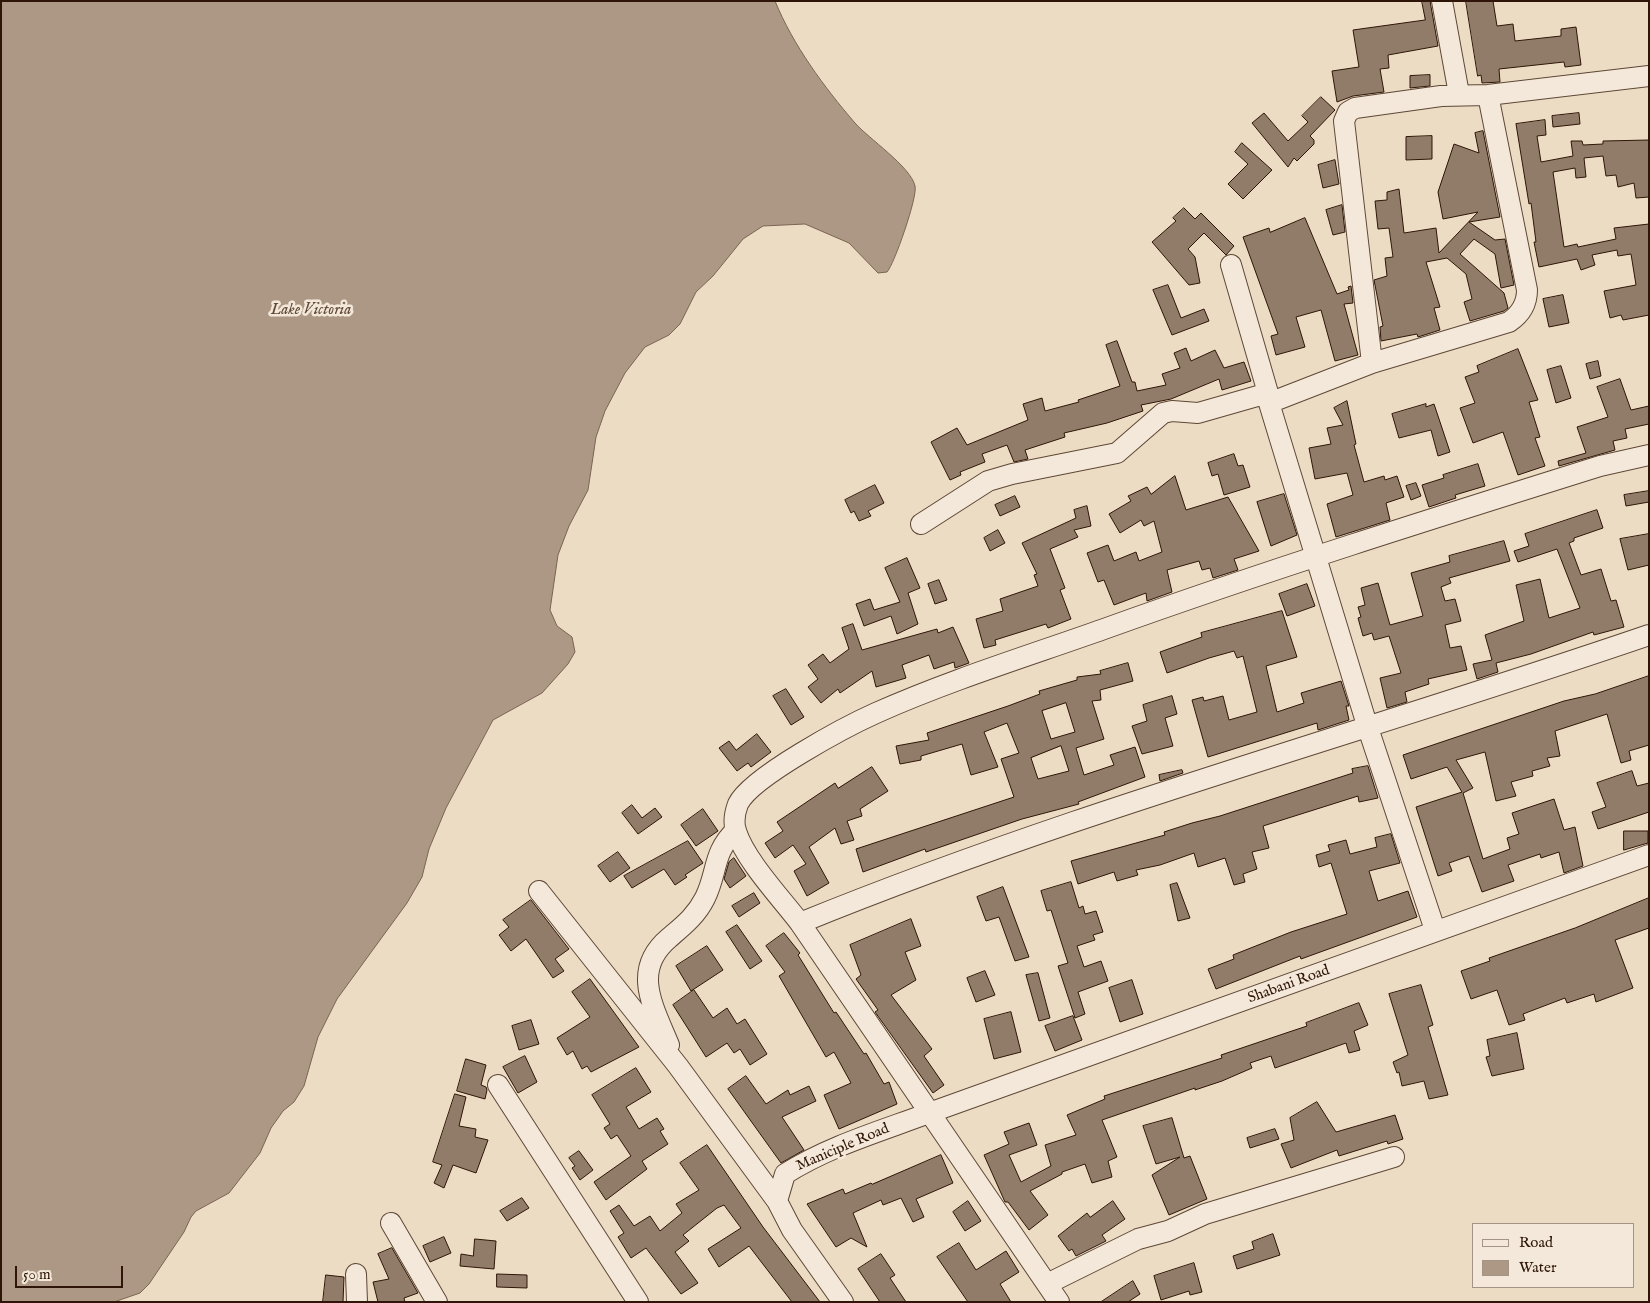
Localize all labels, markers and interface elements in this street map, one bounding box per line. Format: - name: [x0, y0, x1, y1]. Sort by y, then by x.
- water label: Lake Victoria: [271, 301, 351, 321]
- street label: Shabani Road: [1246, 962, 1332, 1008]
- street label: Maniciple Road: [794, 1120, 892, 1176]
- legend: [1472, 1223, 1635, 1288]
- text: Road: [1519, 1233, 1553, 1252]
- scale bar: [18, 1256, 125, 1288]
- text: Water: [1519, 1258, 1556, 1277]
- text: 50 m: [23, 1265, 51, 1284]

